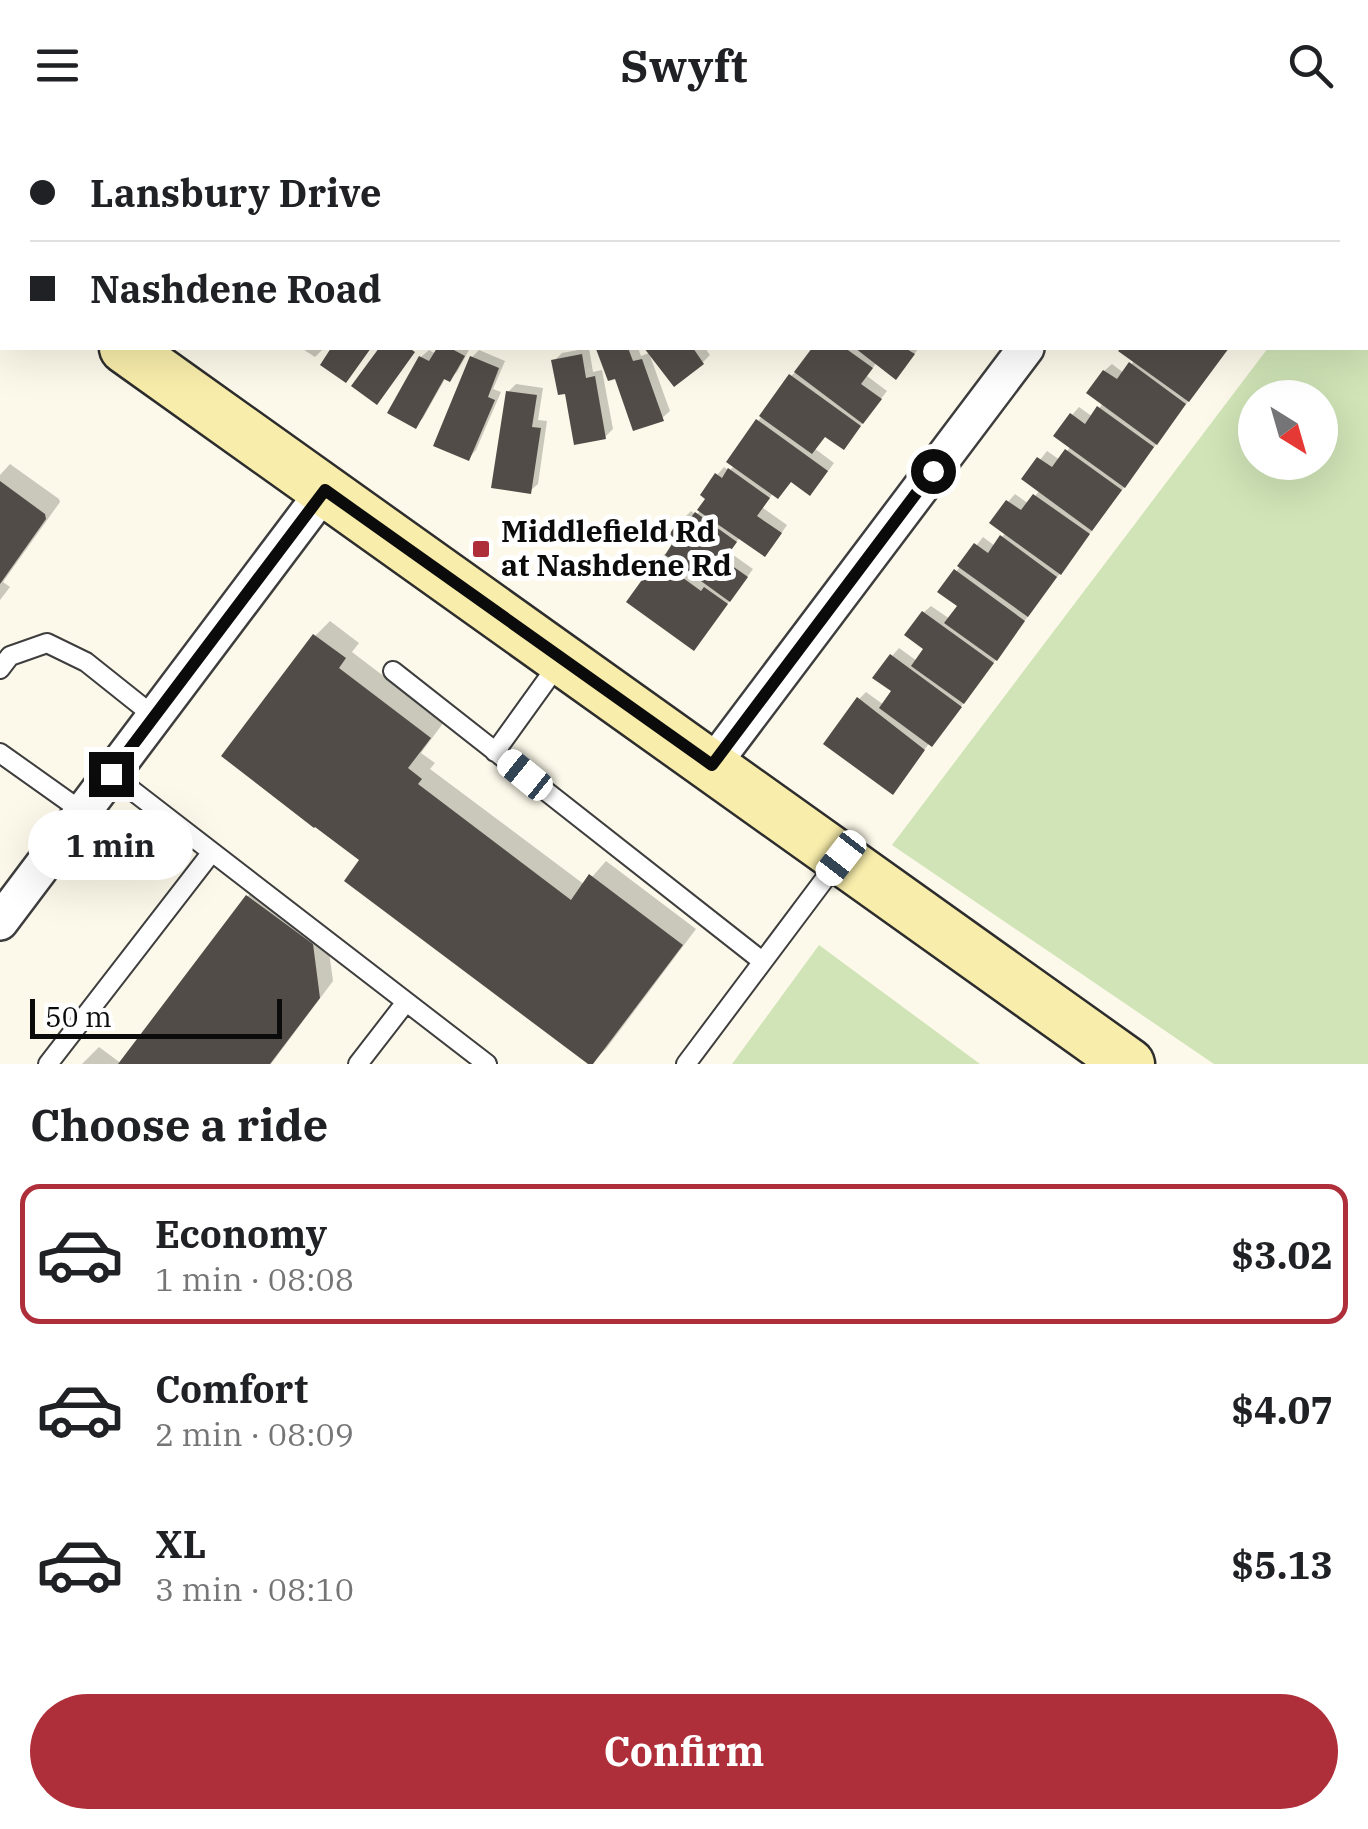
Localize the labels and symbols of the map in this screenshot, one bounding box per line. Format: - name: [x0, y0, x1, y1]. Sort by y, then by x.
- north arrow: [1238, 380, 1338, 480]
- route start: [911, 449, 956, 494]
- place label: Middlefield Rd at Nashdene Rd: [501, 511, 732, 584]
- marker: Middlefield Rd at Nashdene Rd: [470, 538, 492, 560]
- car: [492, 744, 558, 806]
- route end: [89, 752, 134, 797]
- callout: 1 min: [28, 809, 194, 879]
- car: [811, 825, 871, 891]
- scale bar: [30, 994, 282, 1038]

